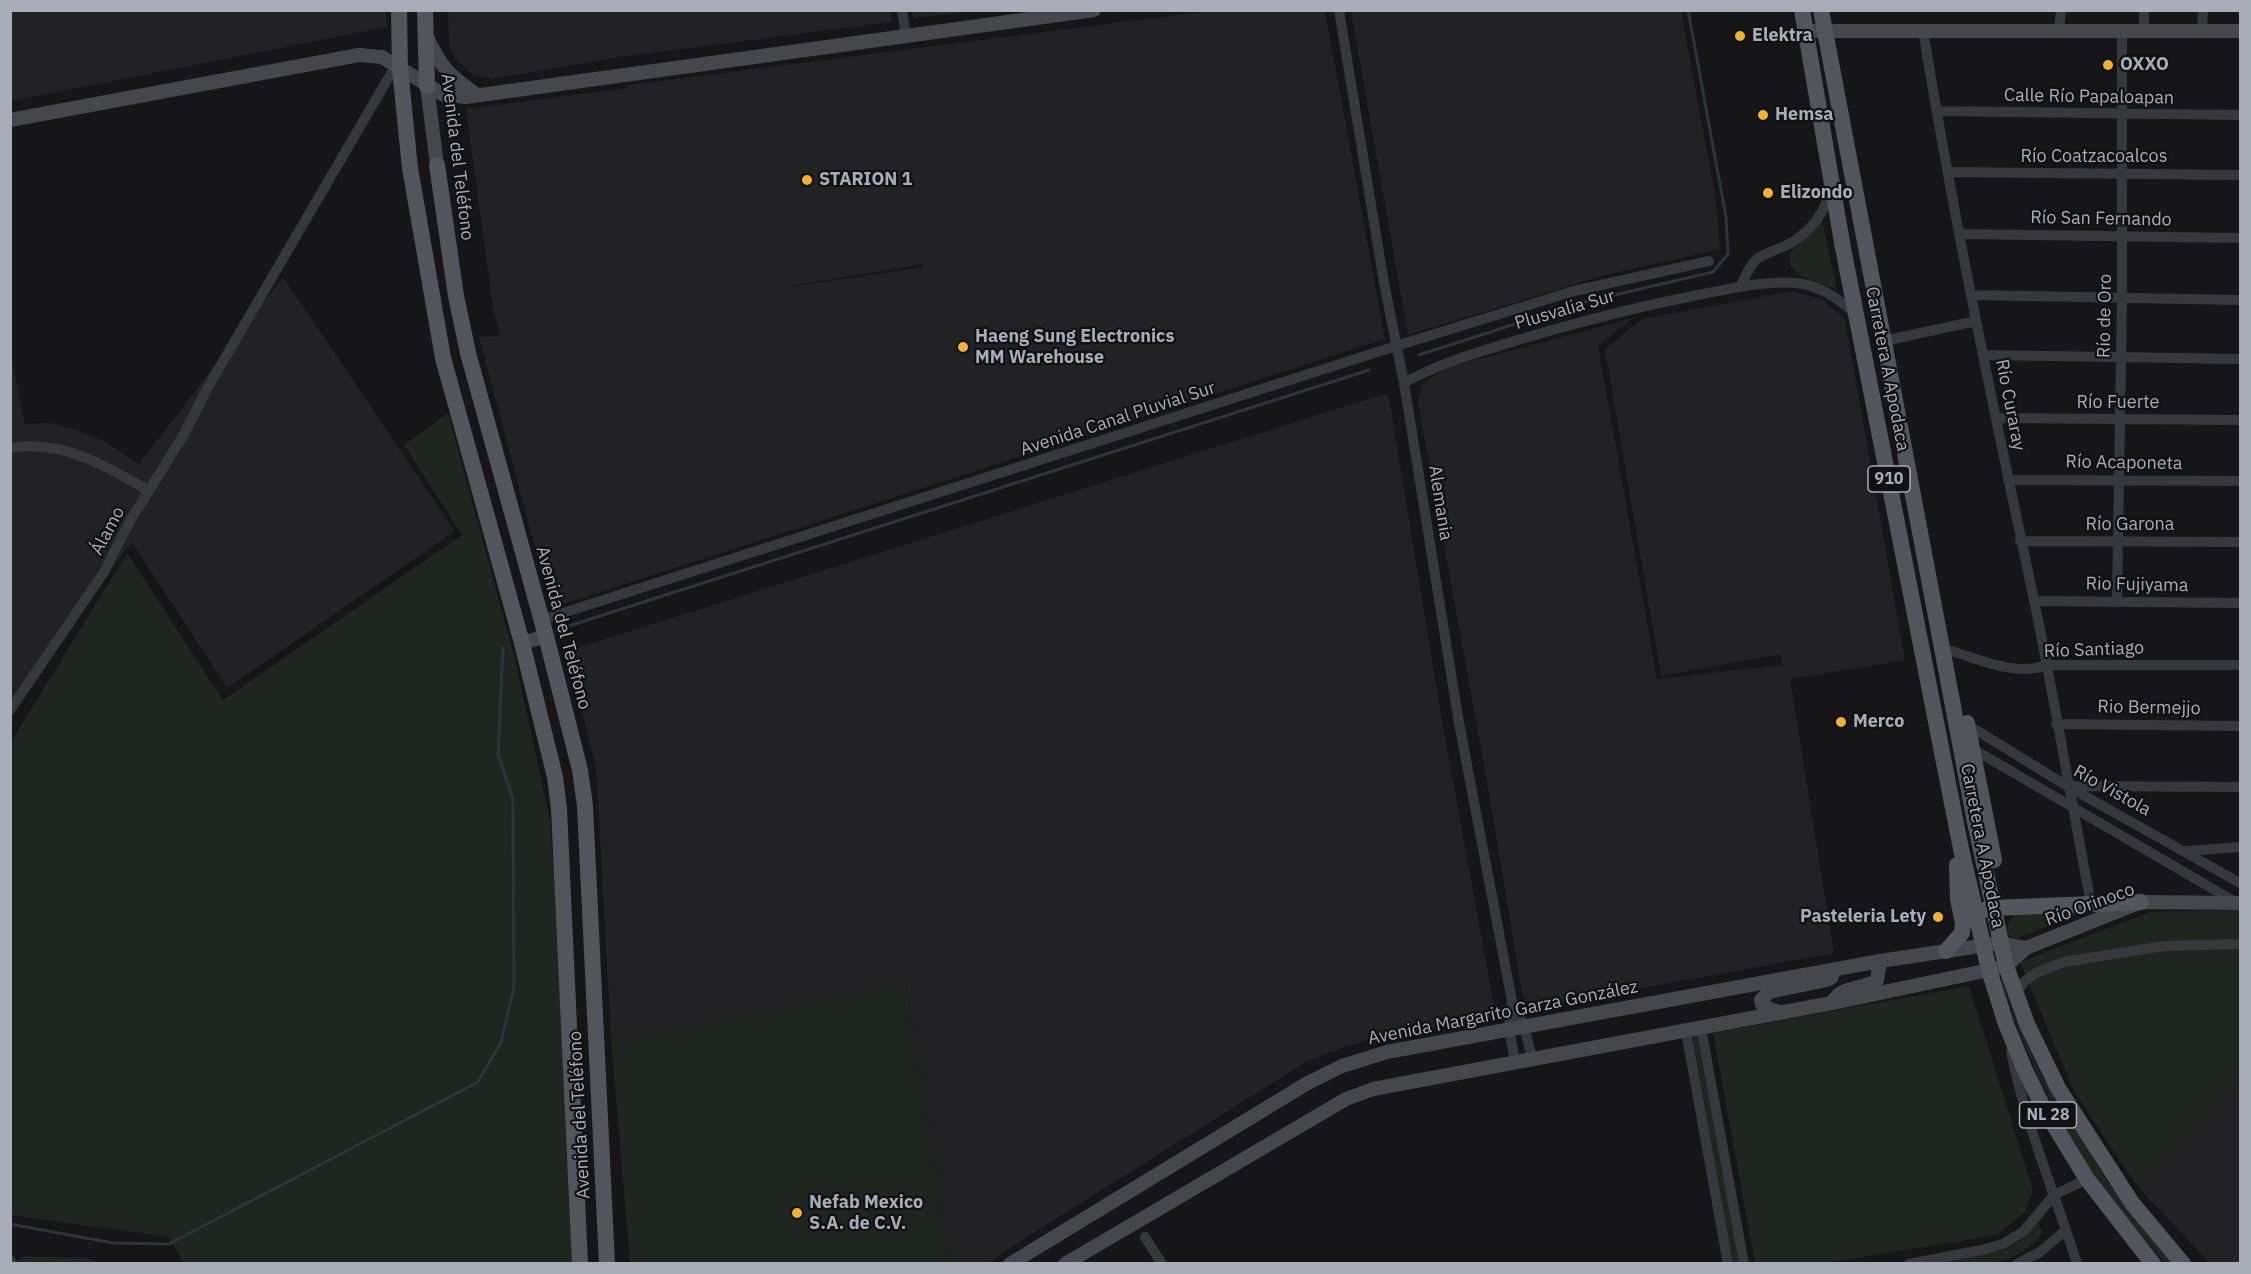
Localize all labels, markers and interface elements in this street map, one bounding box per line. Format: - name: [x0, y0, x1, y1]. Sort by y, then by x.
- place label: Elektra: [1752, 25, 1813, 47]
- marker: Elektra: [1733, 29, 1747, 43]
- place label: OXXO: [2120, 54, 2169, 76]
- marker: OXXO: [2101, 58, 2115, 72]
- street label: Avenida del Teléfono: [436, 72, 478, 242]
- street label: Calle Río Papaloapan: [2004, 85, 2174, 109]
- place label: Hemsa: [1775, 104, 1834, 126]
- marker: Hemsa: [1756, 108, 1770, 122]
- street label: Río Coatzacoalcos: [2021, 146, 2167, 168]
- place label: STARION 1: [819, 169, 912, 191]
- marker: STARION 1: [800, 173, 814, 187]
- place label: Elizondo: [1780, 182, 1853, 204]
- marker: Elizondo: [1761, 186, 1775, 200]
- street label: Río San Fernando: [2030, 207, 2172, 231]
- street label: Río de Oro: [2093, 274, 2117, 358]
- street label: Plusvalia Sur: [1512, 285, 1618, 335]
- street label: Carretera A Apodaca: [1860, 285, 1914, 453]
- place label: Haeng Sung Electronics MM Warehouse: [975, 326, 1174, 368]
- marker: Haeng Sung Electronics MM Warehouse: [956, 340, 970, 354]
- street label: Río Curaray: [1991, 357, 2029, 453]
- street label: Avenida Canal Pluvial Sur: [1018, 377, 1218, 461]
- street label: Río Fuerte: [2077, 392, 2159, 414]
- street label: Río Acaponeta: [2065, 451, 2183, 475]
- street label: Alemania: [1423, 464, 1457, 542]
- road number: 910: [1868, 466, 1910, 492]
- street label: Álamo: [86, 503, 130, 559]
- street label: Río Garona: [2086, 514, 2174, 536]
- street label: Avenida del Teléfono: [531, 544, 595, 712]
- street label: Rio Fujiyama: [2085, 573, 2189, 597]
- street label: Río Santiago: [2043, 637, 2145, 663]
- street label: Rio Bermejjo: [2097, 696, 2201, 720]
- place label: Merco: [1853, 711, 1904, 733]
- marker: Merco: [1834, 715, 1848, 729]
- street label: Río Vistola: [2069, 761, 2155, 821]
- street label: Carretera A Apodaca: [1955, 762, 2009, 930]
- street label: Río Orinoco: [2042, 879, 2138, 931]
- place label: Pasteleria Lety: [1800, 906, 1926, 928]
- marker: Pasteleria Lety: [1931, 910, 1945, 924]
- street label: Avenida Margarito Garza González: [1366, 976, 1640, 1050]
- street label: Avenida del Teléfono: [565, 1030, 595, 1200]
- road number: NL 28: [2020, 1102, 2076, 1128]
- place label: Nefab Mexico S.A. de C.V.: [809, 1192, 923, 1234]
- marker: Nefab Mexico S.A. de C.V.: [790, 1206, 804, 1220]

